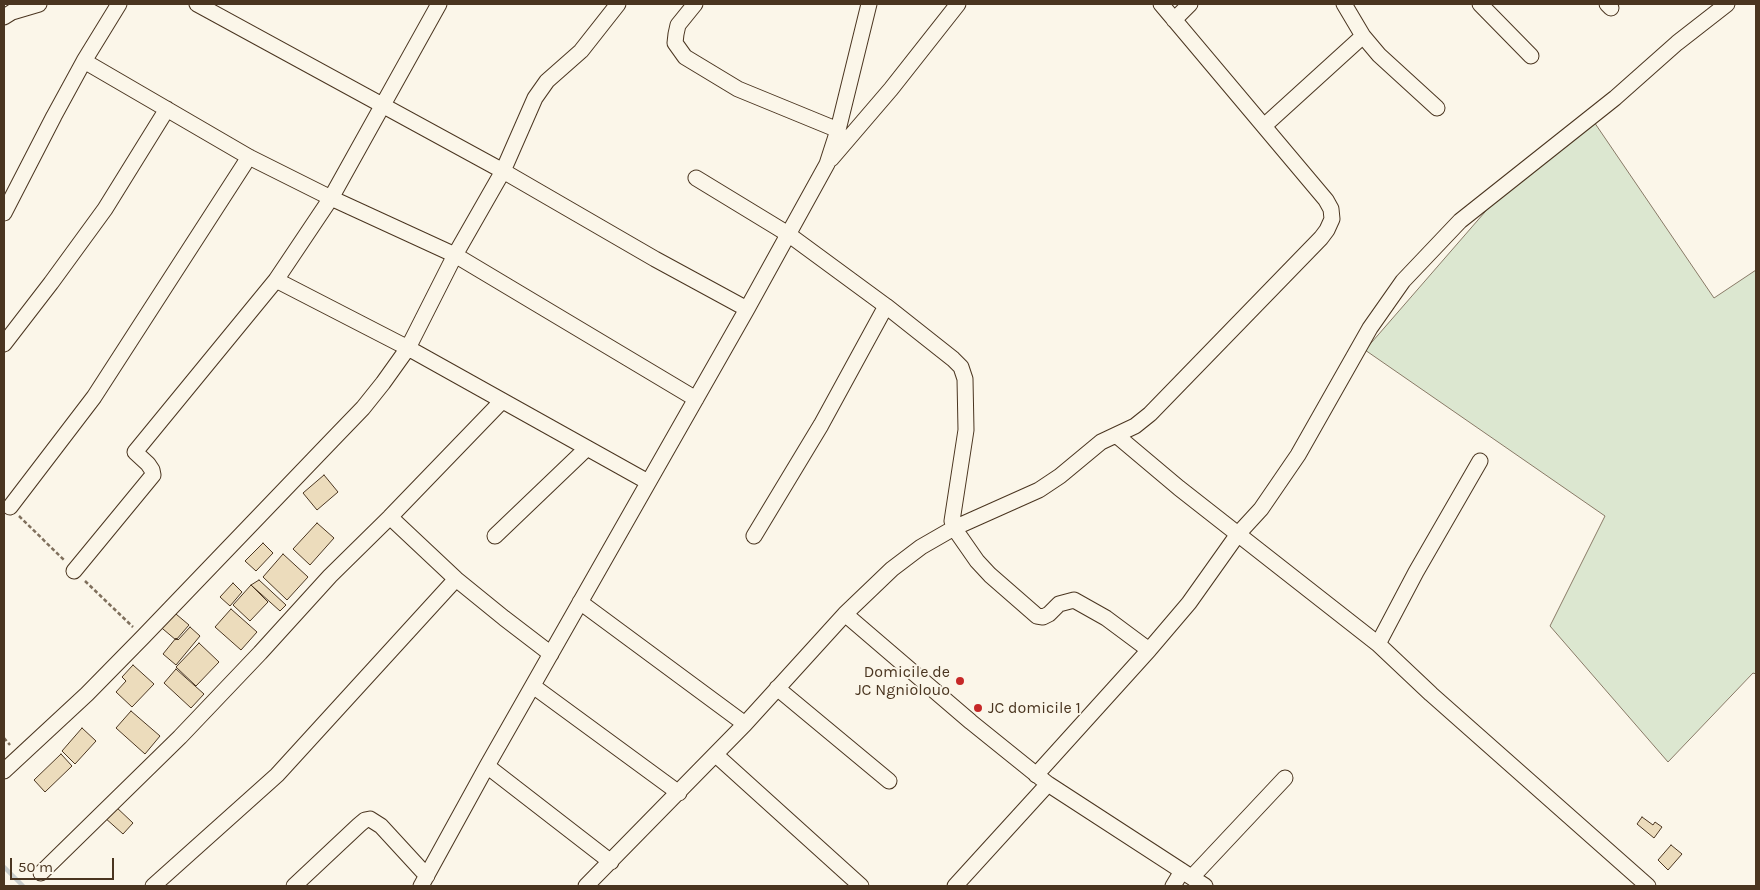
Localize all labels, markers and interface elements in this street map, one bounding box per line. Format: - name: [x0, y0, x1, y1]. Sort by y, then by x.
- place label: Domicile de JC Ngniolouo: [855, 662, 950, 700]
- marker: Domicile de JC Ngniolouo: [954, 675, 966, 687]
- place label: JC domicile 1: [988, 698, 1081, 718]
- marker: JC domicile 1: [972, 702, 984, 714]
- scale bar: [12, 848, 116, 880]
- text: 50 m: [18, 858, 53, 876]

